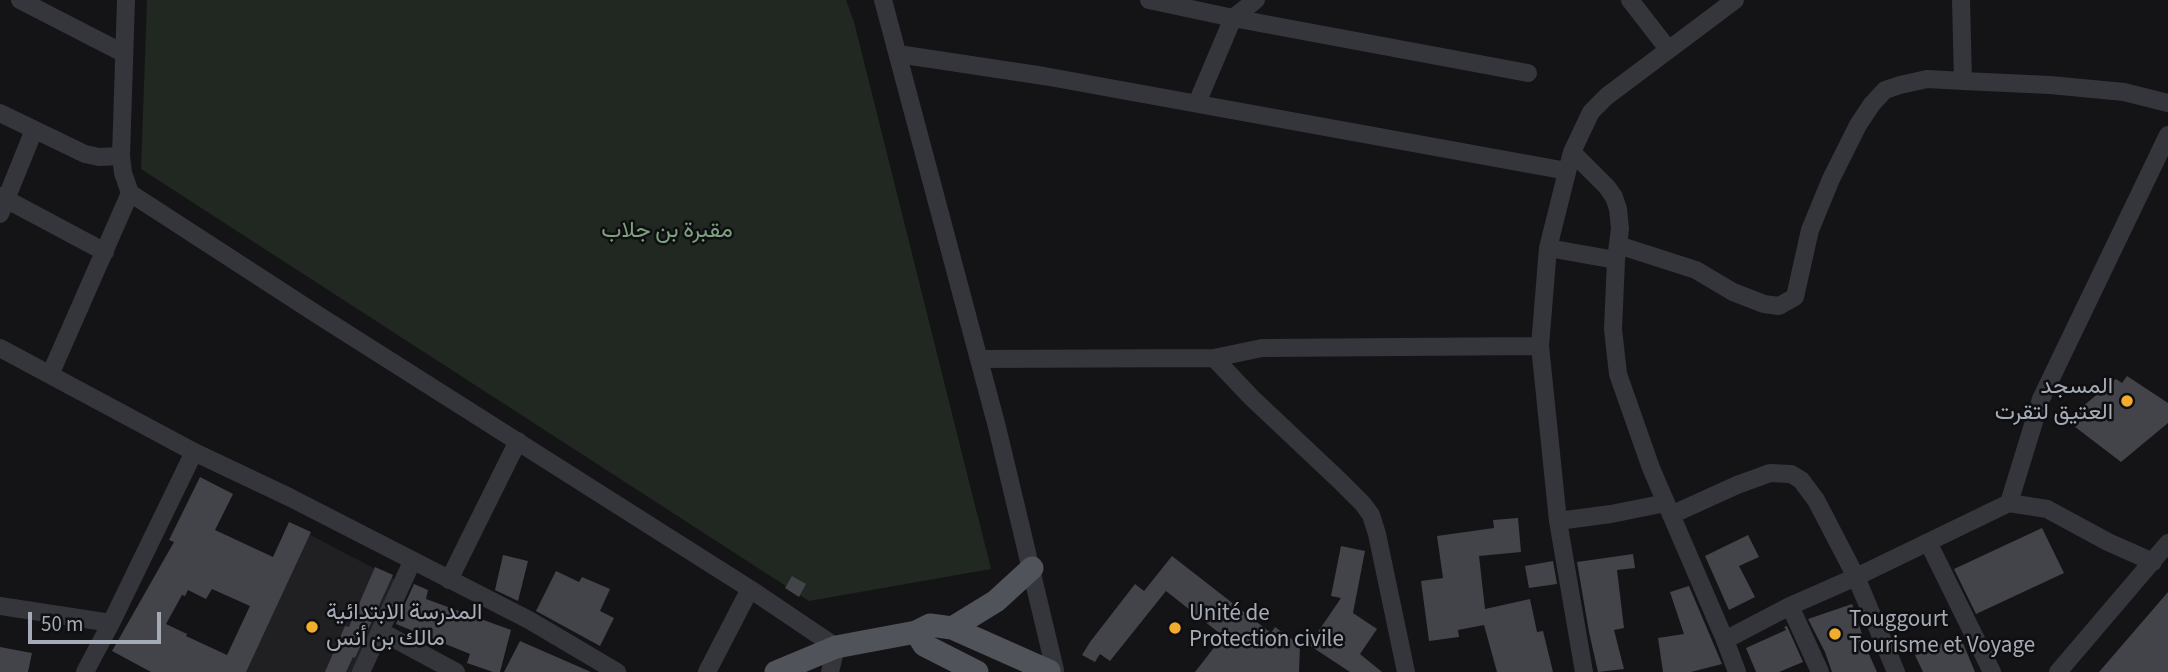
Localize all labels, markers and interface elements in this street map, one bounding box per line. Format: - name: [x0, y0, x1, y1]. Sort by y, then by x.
- park label: مقبرة بن جلاب: [601, 218, 733, 246]
- place label: المسجد العتيق لتقرت: [1995, 374, 2113, 428]
- marker: المسجد العتيق لتقرت: [2119, 393, 2135, 409]
- scale bar: [32, 598, 164, 642]
- place label: المدرسة الابتدائية مالك بن أنس: [326, 600, 482, 654]
- place label: Unité de Protection civile: [1189, 601, 1344, 655]
- place label: Touggourt Tourisme et Voyage: [1849, 607, 2035, 661]
- text: 50 m: [41, 609, 83, 639]
- marker: المدرسة الابتدائية مالك بن أنس: [304, 619, 320, 635]
- marker: Unité de Protection civile: [1167, 620, 1183, 636]
- marker: Touggourt Tourisme et Voyage: [1827, 626, 1843, 642]

